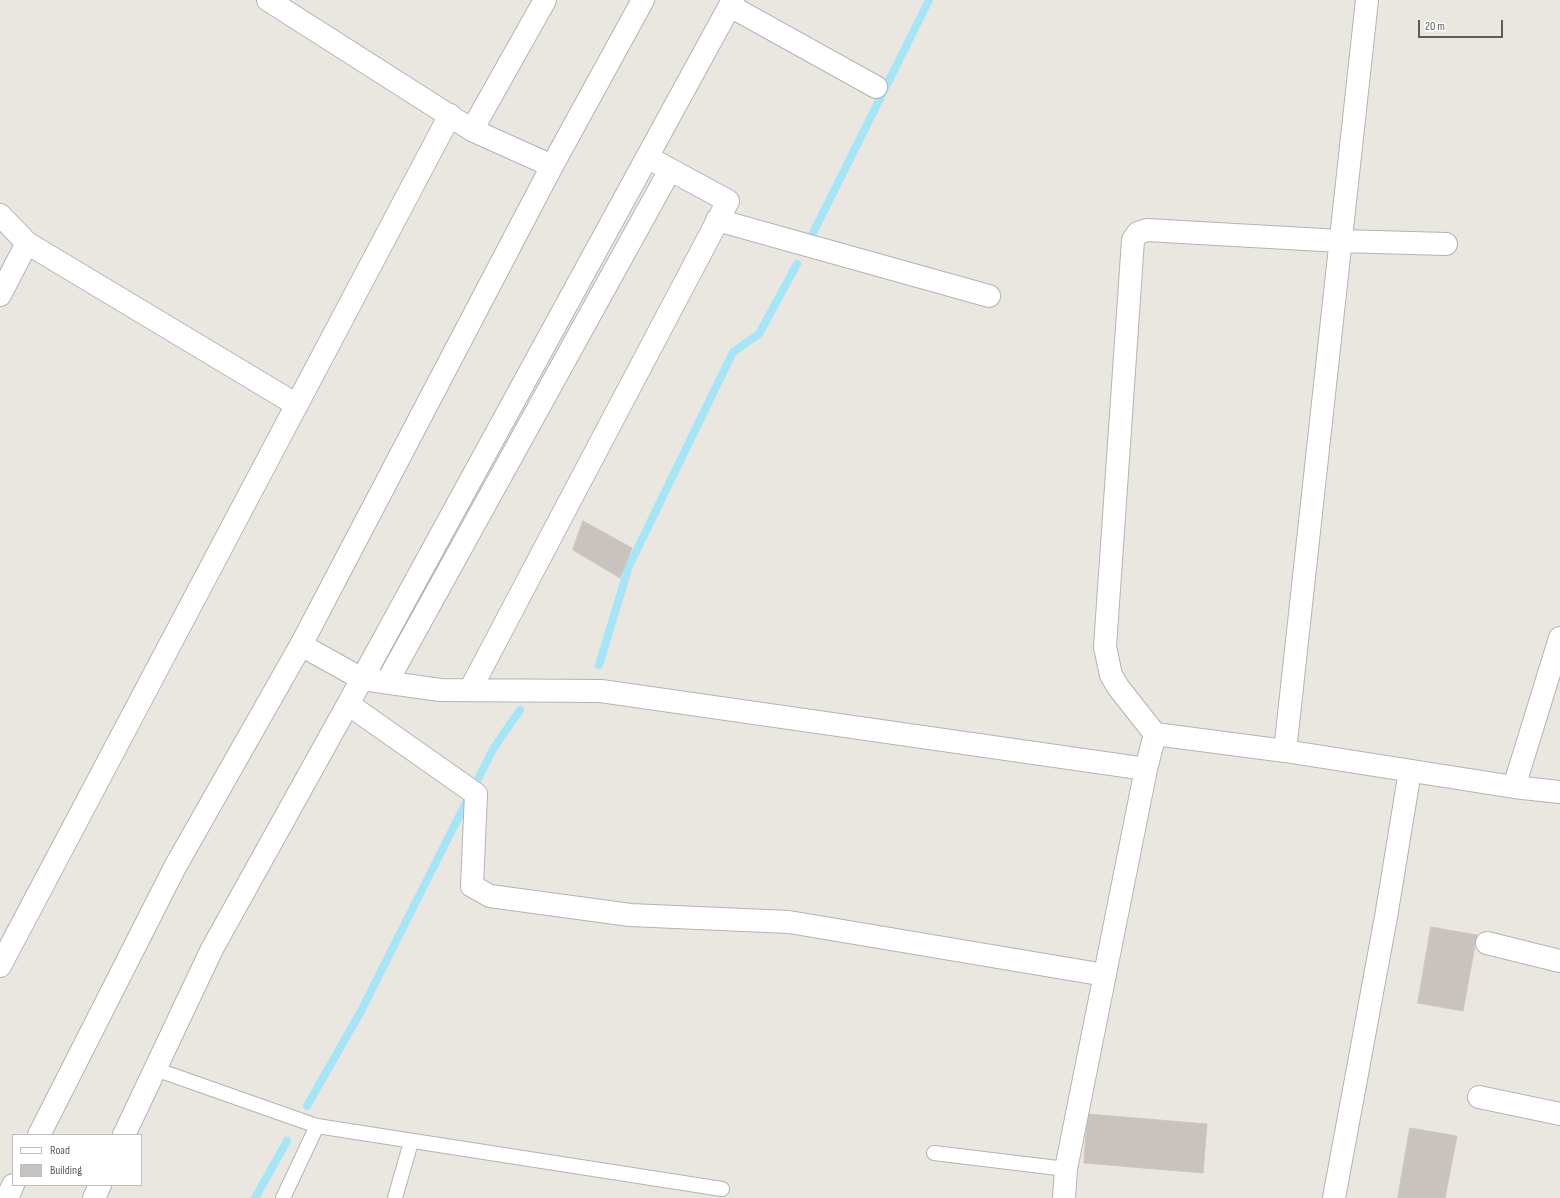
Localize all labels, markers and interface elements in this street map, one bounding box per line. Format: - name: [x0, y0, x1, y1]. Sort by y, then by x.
- scale bar: [1420, 12, 1505, 38]
- text: 20 m: [1425, 19, 1445, 34]
- legend: [12, 1134, 142, 1186]
- text: Road: [50, 1143, 70, 1158]
- text: Building: [50, 1163, 82, 1178]

